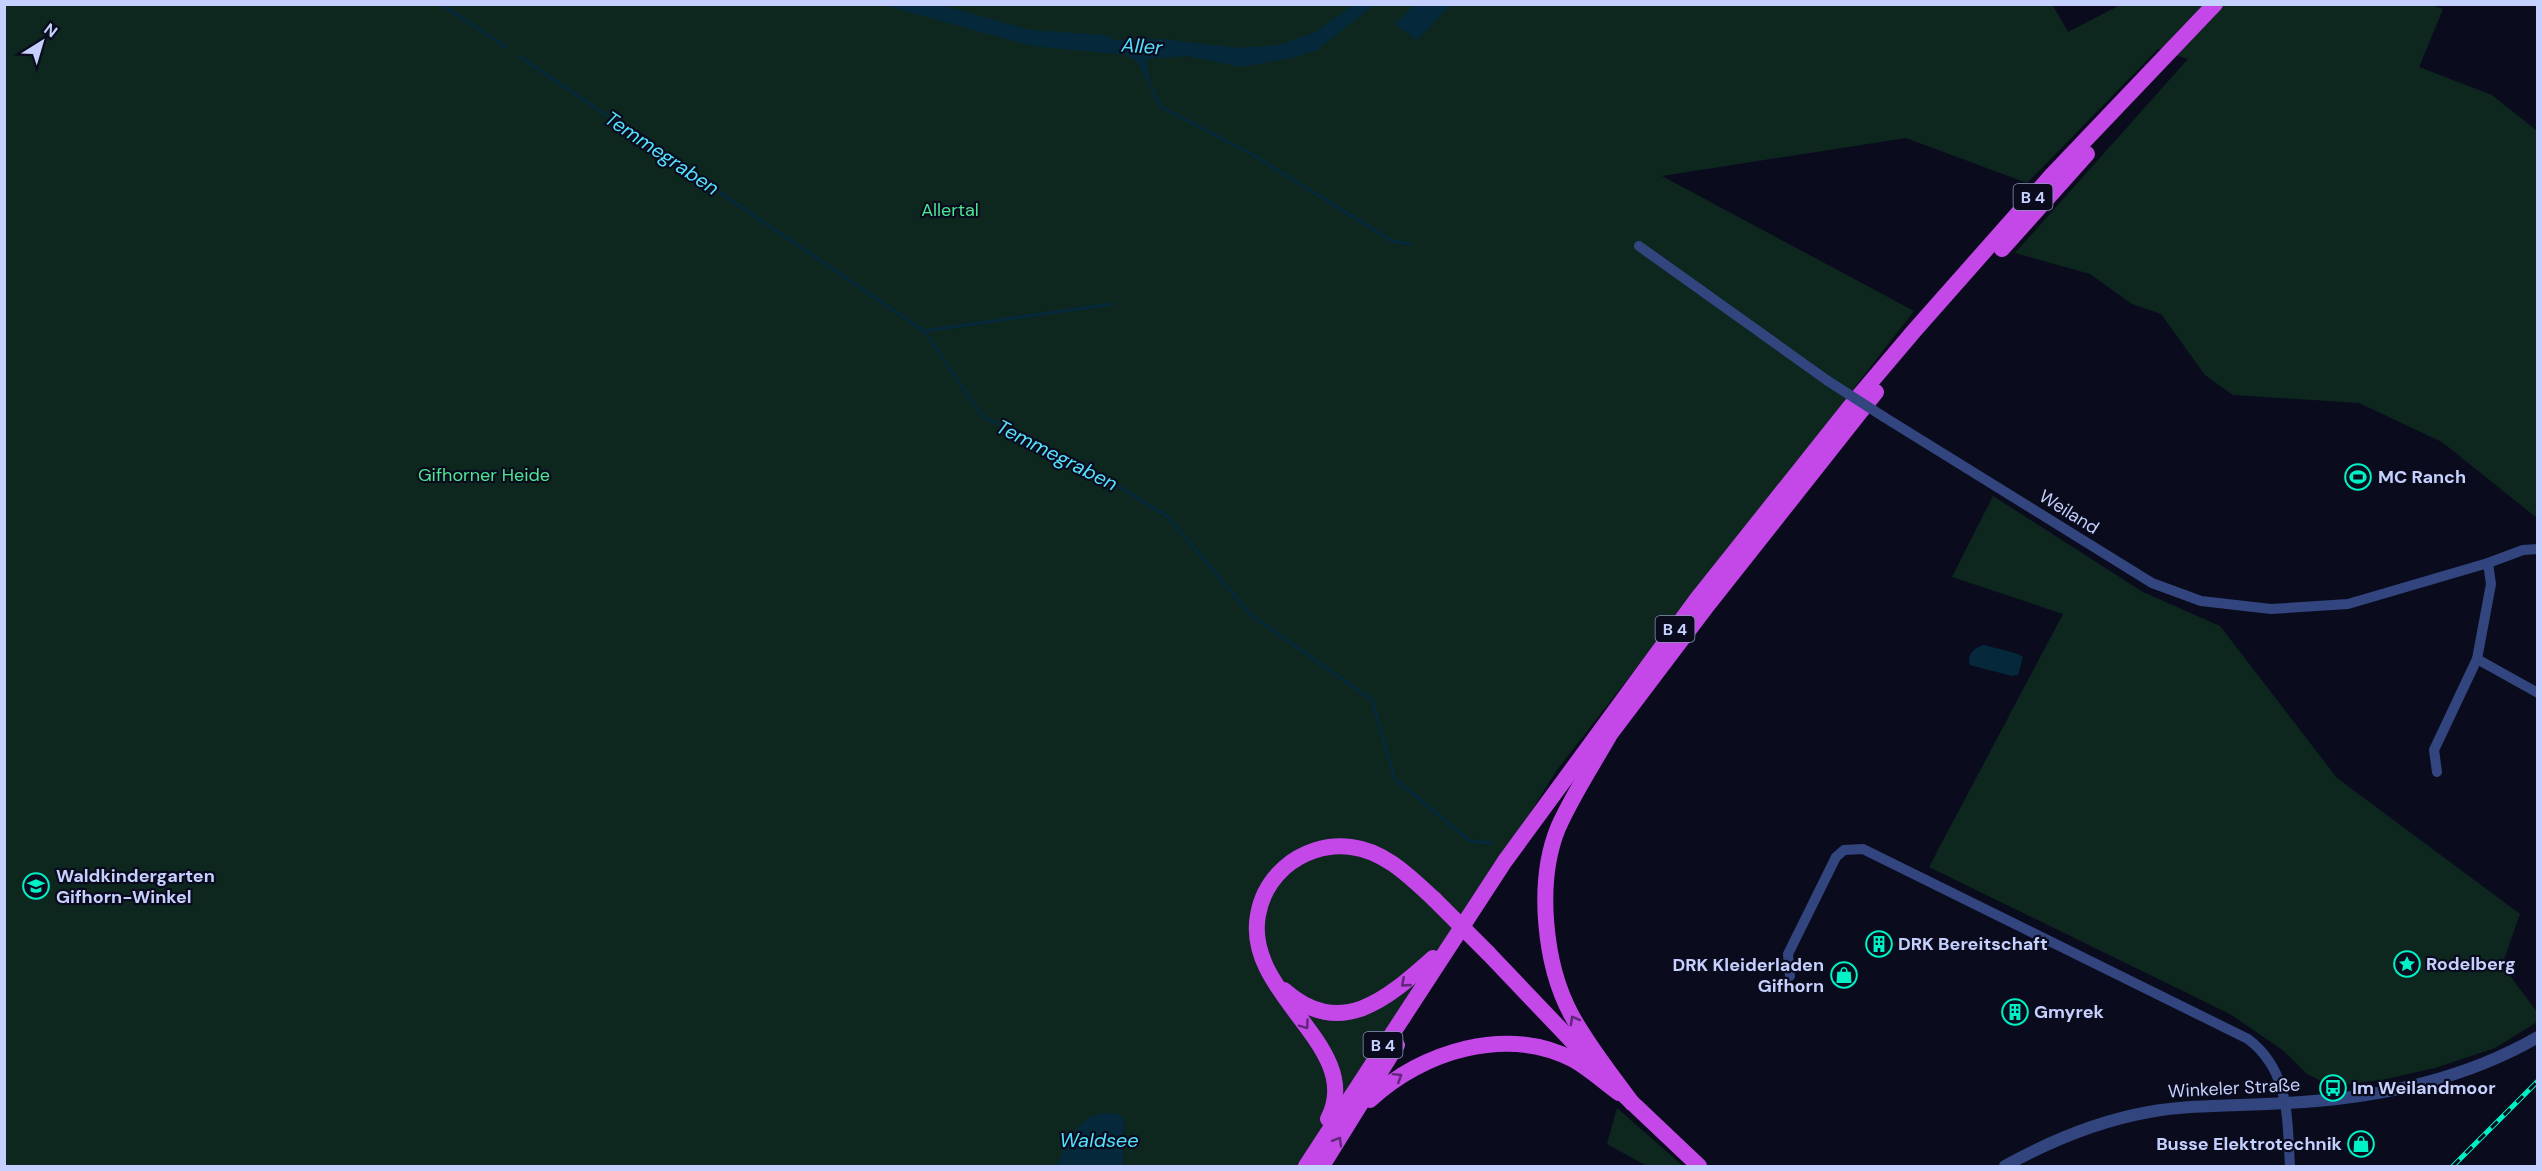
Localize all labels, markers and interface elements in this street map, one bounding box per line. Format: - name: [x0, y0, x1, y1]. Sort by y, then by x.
- north arrow: [12, 12, 72, 72]
- text: N: [40, 19, 62, 42]
- water label: Aller: [1120, 32, 1164, 60]
- water label: Temmegraben: [600, 105, 724, 201]
- road number: B 4: [2014, 184, 2052, 210]
- park label: Allertal: [921, 198, 979, 222]
- water label: Temmegraben: [992, 413, 1122, 497]
- sports icon: MC Ranch: [2343, 462, 2373, 492]
- park label: Gifhorner Heide: [418, 463, 550, 487]
- place label: MC Ranch: [2378, 465, 2466, 489]
- street label: Weiland: [2034, 484, 2104, 540]
- road number: B 4: [1656, 616, 1694, 642]
- place label: Waldkindergarten Gifhorn-Winkel: [56, 864, 215, 909]
- school or university icon: Waldkindergarten Gifhorn-Winkel: [21, 871, 51, 901]
- building icon: DRK Bereitschaft: [1864, 929, 1894, 959]
- place label: DRK Bereitschaft: [1898, 932, 2048, 956]
- place icon: Rodelberg: [2392, 949, 2422, 979]
- place label: Rodelberg: [2426, 952, 2516, 976]
- place label: DRK Kleiderladen Gifhorn: [1673, 953, 1824, 998]
- shop icon: DRK Kleiderladen Gifhorn: [1829, 960, 1859, 990]
- one-way arrow: [1401, 976, 1412, 987]
- building icon: Gmyrek: [2000, 997, 2030, 1027]
- place label: Gmyrek: [2034, 1000, 2105, 1024]
- one-way arrow: [1570, 1016, 1582, 1026]
- one-way arrow: [1297, 1018, 1308, 1029]
- road number: B 4: [1364, 1032, 1402, 1058]
- one-way arrow: [1391, 1073, 1402, 1084]
- street label: Winkeler Straße: [2167, 1073, 2301, 1103]
- bus stop icon: Im Weilandmoor: [2318, 1073, 2348, 1103]
- place label: Im Weilandmoor: [2352, 1076, 2496, 1100]
- water label: Waldsee: [1059, 1127, 1139, 1153]
- shop icon: Busse Elektrotechnik: [2346, 1129, 2376, 1159]
- place label: Busse Elektrotechnik: [2156, 1132, 2343, 1156]
- one-way arrow: [1330, 1137, 1342, 1147]

